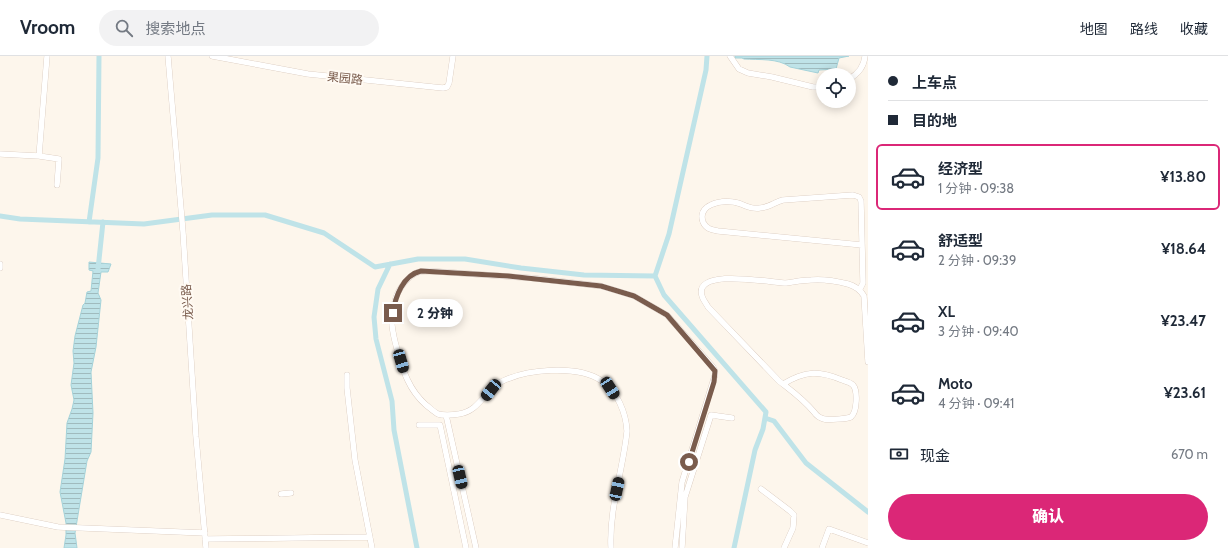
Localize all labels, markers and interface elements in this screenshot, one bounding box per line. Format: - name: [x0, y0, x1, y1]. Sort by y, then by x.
- search box: [99, 10, 379, 46]
- text: Vroom: [20, 16, 75, 39]
- icon: search: [113, 17, 135, 39]
- text: 搜索地点: [145, 20, 205, 38]
- text: 地图: [1080, 20, 1108, 38]
- text: 路线: [1130, 20, 1158, 38]
- text: 收藏: [1180, 20, 1208, 38]
- map controls: [816, 68, 856, 108]
- button: locate: [816, 68, 856, 108]
- street label: 果园路: [326, 69, 364, 87]
- text: 上车点: [912, 74, 957, 92]
- text: 目的地: [912, 112, 957, 130]
- icon: car: [890, 159, 926, 195]
- text: 经济型: [938, 160, 983, 178]
- text: ¥13.80: [1160, 168, 1206, 186]
- text: 1 分钟 · 09:38: [938, 180, 1014, 196]
- icon: car: [890, 231, 926, 267]
- text: 舒适型: [938, 232, 983, 250]
- text: ¥18.64: [1161, 240, 1206, 258]
- text: 2 分钟 · 09:39: [938, 252, 1016, 268]
- street label: 龙兴路: [178, 284, 196, 320]
- callout: 2 分钟: [407, 299, 463, 327]
- icon: car: [890, 303, 926, 339]
- text: XL: [938, 303, 955, 321]
- route end: [384, 304, 402, 322]
- text: 2 分钟: [417, 305, 453, 321]
- text: ¥23.47: [1161, 312, 1206, 330]
- text: 3 分钟 · 09:40: [938, 323, 1019, 339]
- car: [392, 348, 410, 374]
- car: [598, 375, 622, 401]
- icon: car: [890, 375, 926, 411]
- text: Moto: [938, 375, 972, 393]
- car: [479, 377, 503, 403]
- text: ¥23.61: [1164, 384, 1206, 402]
- text: 4 分钟 · 09:41: [938, 395, 1014, 411]
- icon: cash: [888, 443, 910, 465]
- text: 670 m: [1171, 446, 1208, 462]
- text: 现金: [920, 447, 950, 465]
- route start: [680, 453, 698, 471]
- car: [451, 464, 469, 490]
- car: [609, 476, 625, 502]
- button: 确认: [888, 494, 1208, 540]

